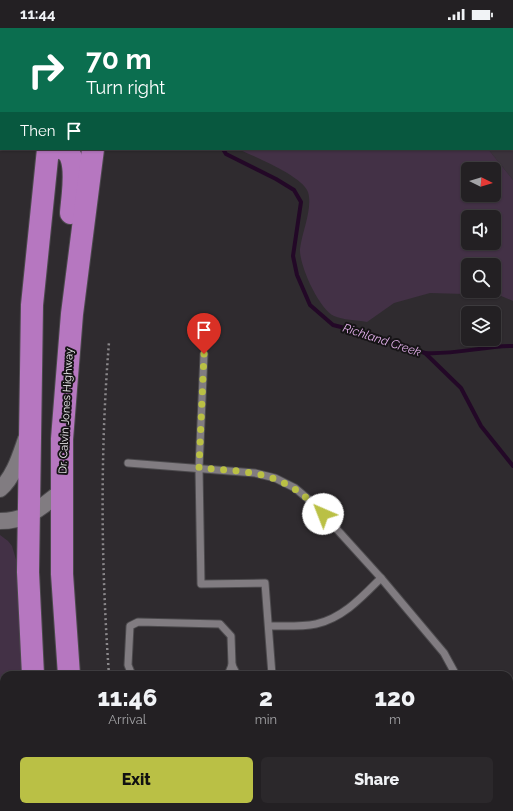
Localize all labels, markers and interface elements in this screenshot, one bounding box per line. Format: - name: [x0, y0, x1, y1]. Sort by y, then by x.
- text: 11:44: [20, 5, 56, 23]
- text: 70 m: [86, 43, 152, 76]
- icon: right: [20, 44, 72, 96]
- text: Turn right: [86, 77, 165, 98]
- icon: arrive: [63, 120, 85, 142]
- text: Then: [20, 122, 55, 140]
- north arrow: [461, 162, 501, 202]
- map controls: [461, 162, 501, 346]
- button: sound: [461, 210, 501, 250]
- button: search: [461, 258, 501, 298]
- button: layers: [461, 306, 501, 346]
- pin: [187, 313, 221, 354]
- icon: arrive: [193, 319, 215, 341]
- water label: Richland Creek: [341, 321, 423, 359]
- street label: Dr. Calvin Jones Highway: [56, 348, 76, 474]
- position arrow: [302, 493, 344, 535]
- text: 11:46: [97, 683, 157, 712]
- text: 2: [259, 683, 273, 712]
- text: 120: [375, 683, 416, 712]
- text: Arrival: [108, 712, 146, 727]
- text: min: [255, 712, 277, 727]
- text: m: [389, 712, 401, 727]
- button: Exit: [20, 757, 253, 803]
- button: Share: [261, 757, 493, 803]

